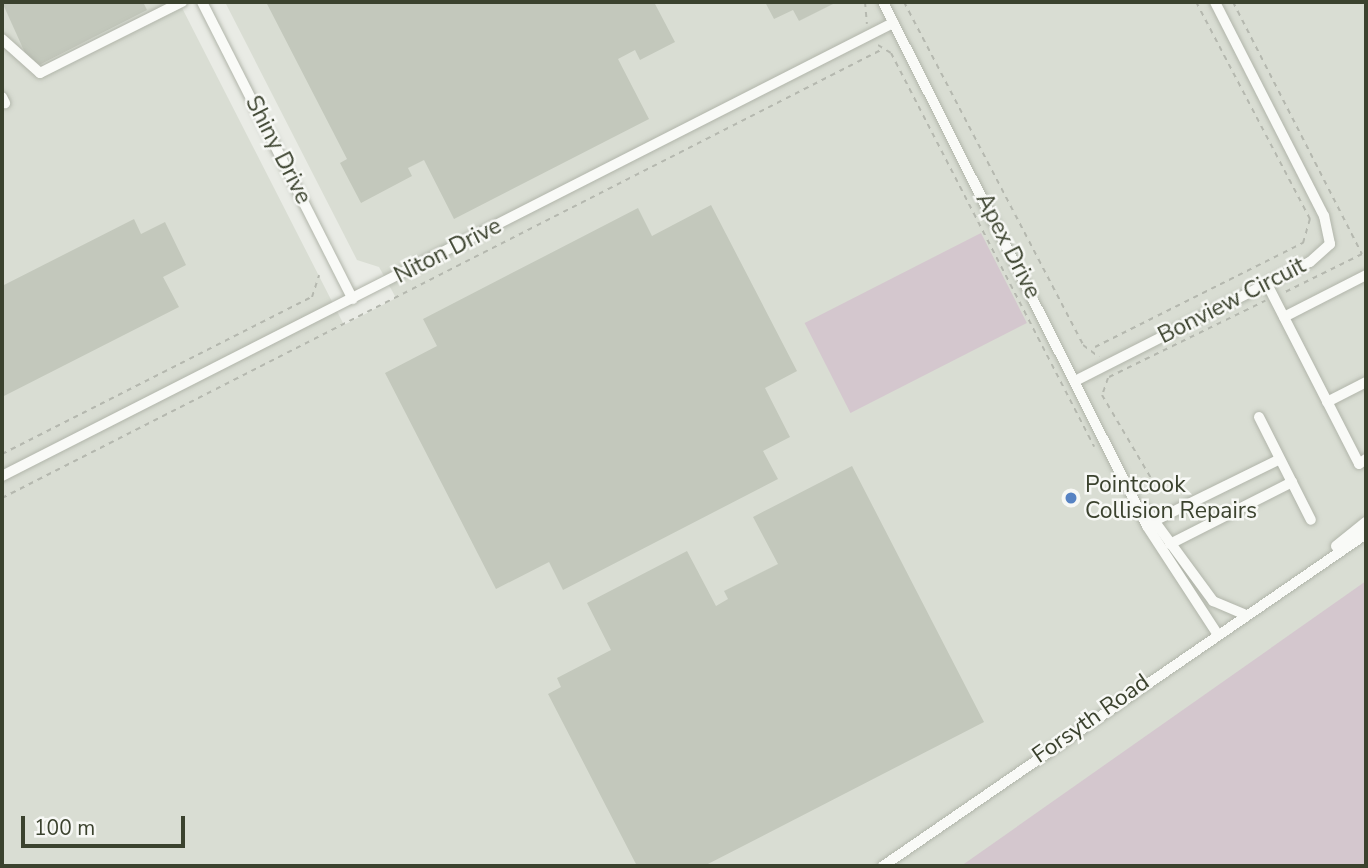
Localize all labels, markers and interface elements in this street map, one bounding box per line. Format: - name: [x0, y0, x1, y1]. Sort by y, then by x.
- street label: Shiny Drive: [239, 91, 317, 209]
- street label: Apex Drive: [970, 189, 1046, 303]
- street label: Niton Drive: [390, 212, 506, 290]
- street label: Bonview Circuit: [1154, 252, 1310, 350]
- place label: Pointcook Collision Repairs: [1085, 471, 1257, 525]
- marker: Pointcook Collision Repairs: [1063, 490, 1079, 506]
- street label: Forsyth Road: [1027, 669, 1155, 769]
- scale bar: [24, 802, 189, 846]
- text: 100 m: [34, 814, 95, 842]

